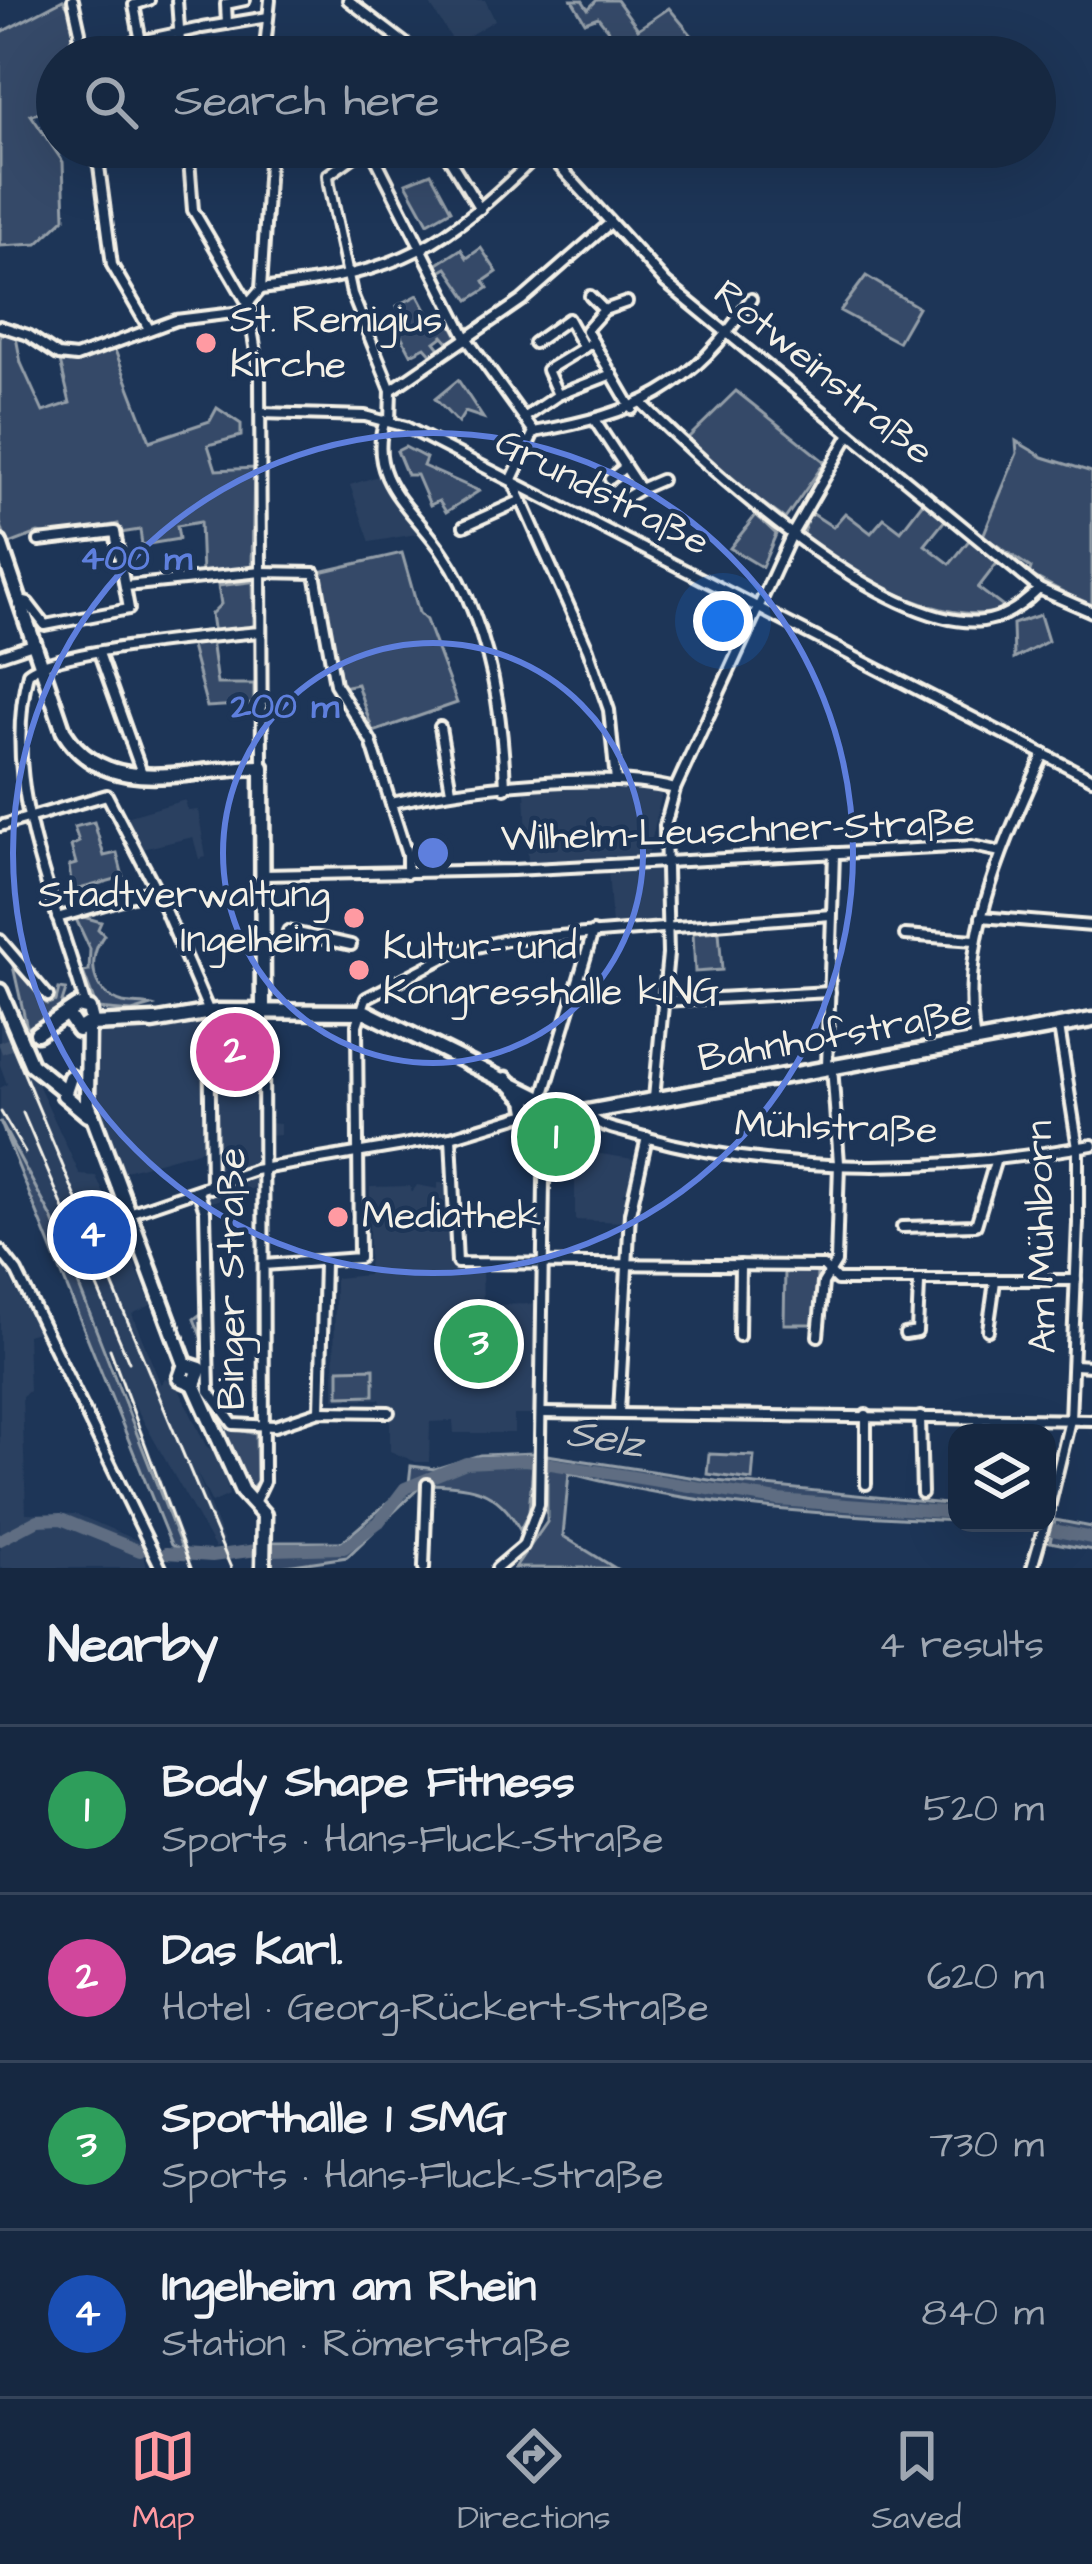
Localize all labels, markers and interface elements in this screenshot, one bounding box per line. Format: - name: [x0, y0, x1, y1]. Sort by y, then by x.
- search box: [36, 36, 1056, 168]
- icon: search: [78, 69, 144, 135]
- text: Search here: [174, 71, 440, 133]
- street label: Rotweinstraße: [701, 267, 945, 479]
- place label: St. Remigius Kirche: [230, 294, 442, 393]
- marker: St. Remigius Kirche: [193, 330, 219, 356]
- street label: Grundstraße: [486, 416, 718, 570]
- text: 400 m: [80, 533, 193, 584]
- your location: [693, 591, 753, 651]
- text: 200 m: [230, 681, 340, 732]
- street label: Wilhelm-Leuschner-Straße: [500, 796, 976, 866]
- centre of rings: [412, 832, 454, 874]
- place label: Stadtverwaltung Ingelheim: [38, 869, 331, 968]
- marker: Stadtverwaltung Ingelheim: [341, 905, 367, 931]
- place label: Kultur- und Kongresshalle kING: [383, 921, 719, 1020]
- marker: Kultur- und Kongresshalle kING: [346, 957, 372, 983]
- street label: Bahnhofstraße: [694, 985, 976, 1087]
- pin: 2: [196, 1007, 274, 1097]
- pin: 1: [517, 1092, 595, 1182]
- street label: Mühlstraße: [734, 1097, 938, 1159]
- street label: Am Mühlborn: [1013, 1120, 1071, 1354]
- street label: Binger Straße: [206, 1148, 260, 1410]
- pin: 4: [53, 1190, 131, 1280]
- place label: Mediathek: [362, 1190, 541, 1244]
- marker: Mediathek: [325, 1204, 351, 1230]
- pin: 3: [440, 1299, 518, 1389]
- water label: Selz: [562, 1404, 650, 1474]
- map controls: [948, 1424, 1056, 1532]
- button: layers: [948, 1424, 1056, 1532]
- text: Nearby: [48, 1611, 218, 1682]
- text: 4 results: [878, 1619, 1044, 1673]
- text: Body Shape Fitness: [162, 1752, 575, 1814]
- text: 1: [85, 1783, 90, 1837]
- text: 520 m: [923, 1783, 1044, 1837]
- text: Sports · Hans-Fluck-Straße: [162, 1814, 664, 1868]
- text: Das Karl.: [162, 1920, 343, 1982]
- text: 2: [76, 1951, 98, 2005]
- text: 620 m: [927, 1951, 1044, 2005]
- text: Hotel · Georg-Rückert-Straße: [162, 1982, 709, 2036]
- text: Sporthalle 1 SMG: [162, 2088, 507, 2150]
- text: 3: [77, 2119, 97, 2173]
- text: 730 m: [930, 2119, 1044, 2173]
- text: Sports · Hans-Fluck-Straße: [162, 2150, 664, 2204]
- text: Ingelheim am Rhein: [162, 2256, 536, 2318]
- text: 4: [74, 2287, 100, 2341]
- text: 840 m: [922, 2287, 1044, 2341]
- text: Station · Römerstraße: [162, 2318, 571, 2372]
- tab: Map: [130, 2423, 196, 2541]
- tab: Directions: [457, 2423, 611, 2541]
- tab: Saved: [872, 2423, 962, 2541]

